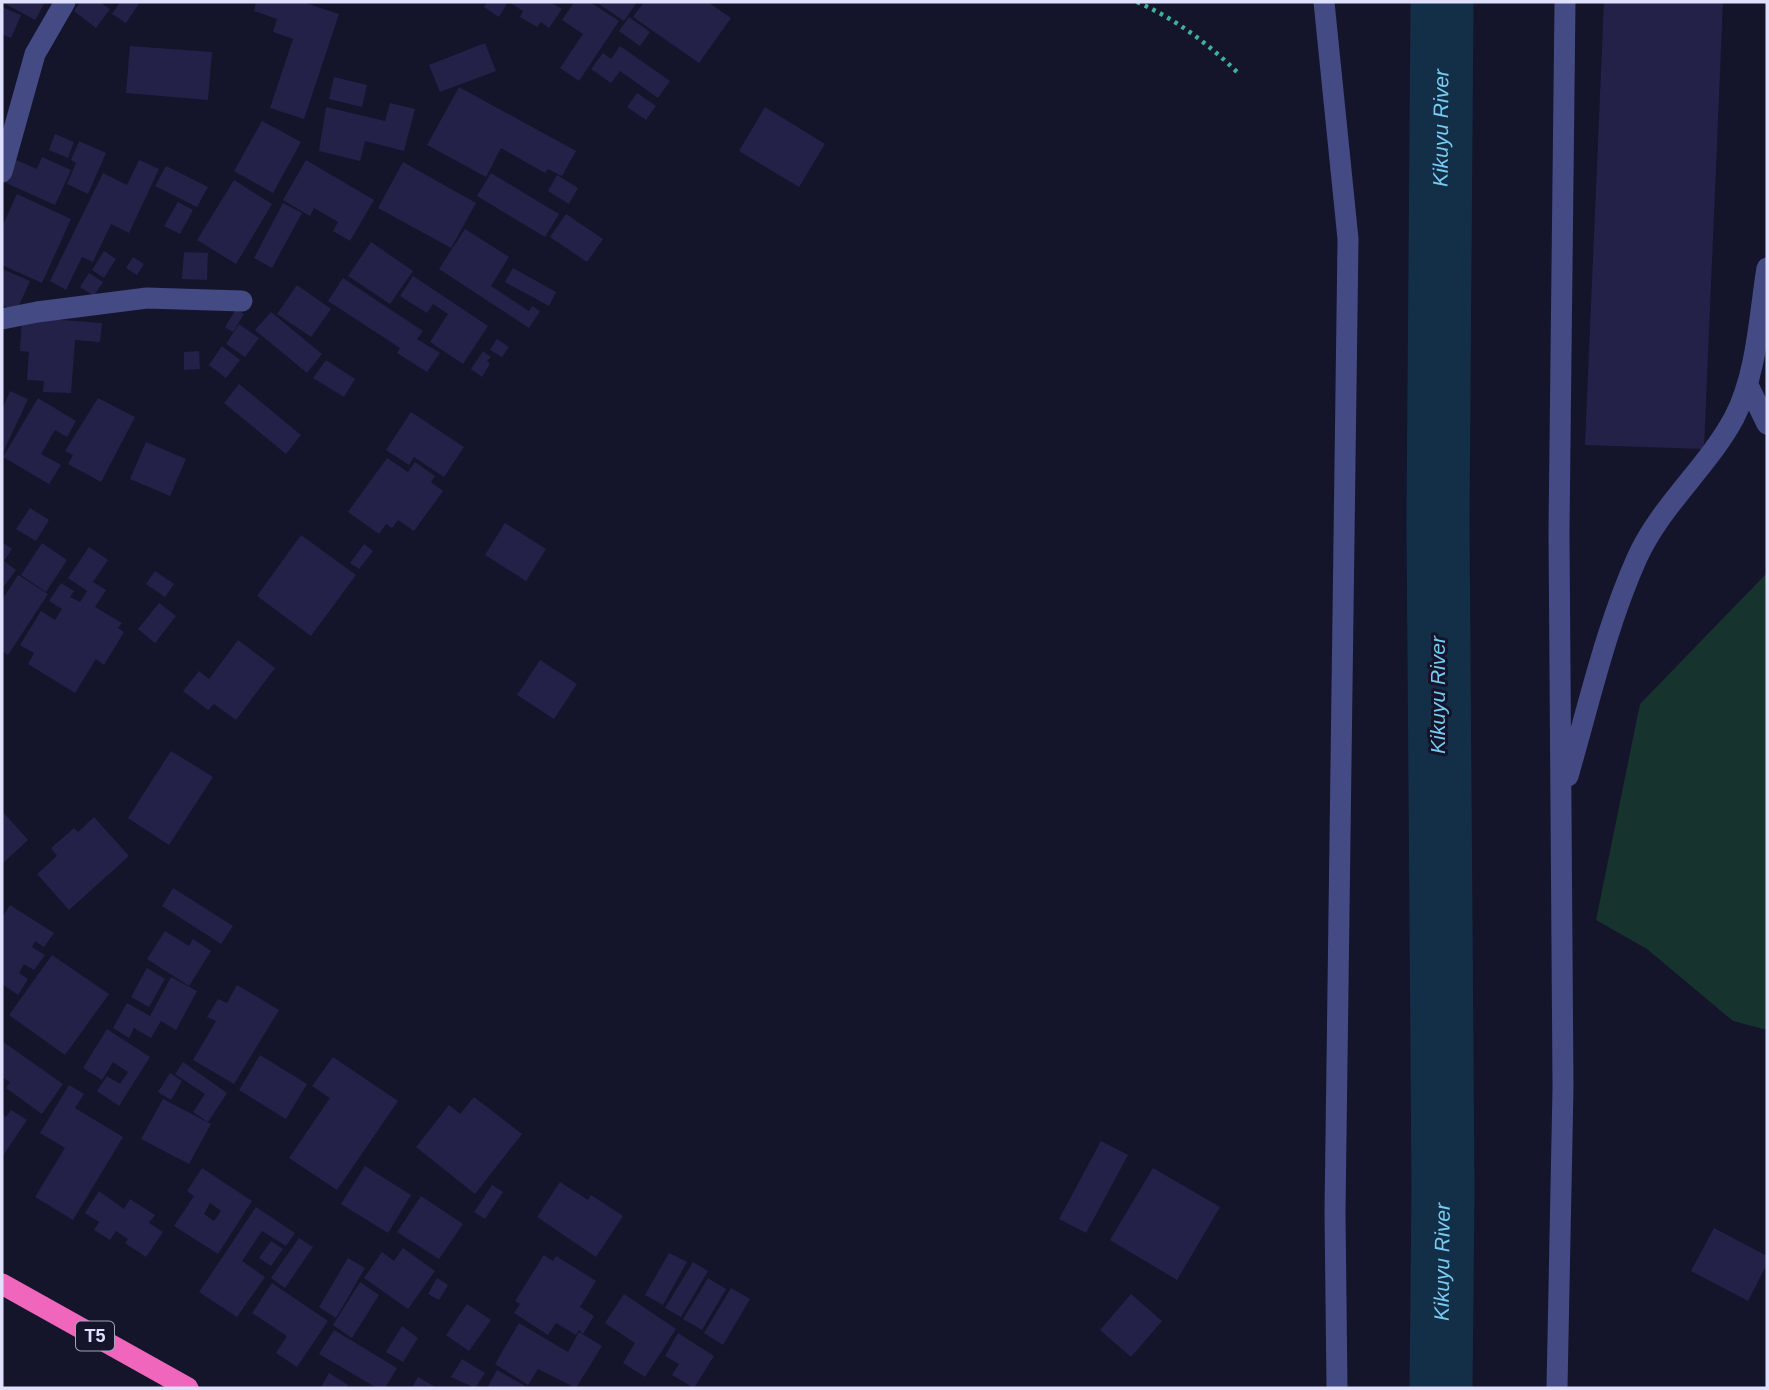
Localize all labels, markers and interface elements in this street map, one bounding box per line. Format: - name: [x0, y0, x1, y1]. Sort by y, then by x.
- water label: Kikuyu River: [1429, 68, 1452, 187]
- water label: Kikuyu River: [1426, 635, 1449, 754]
- water label: Kikuyu River: [1430, 1202, 1454, 1321]
- road number: T5: [76, 1322, 114, 1350]

